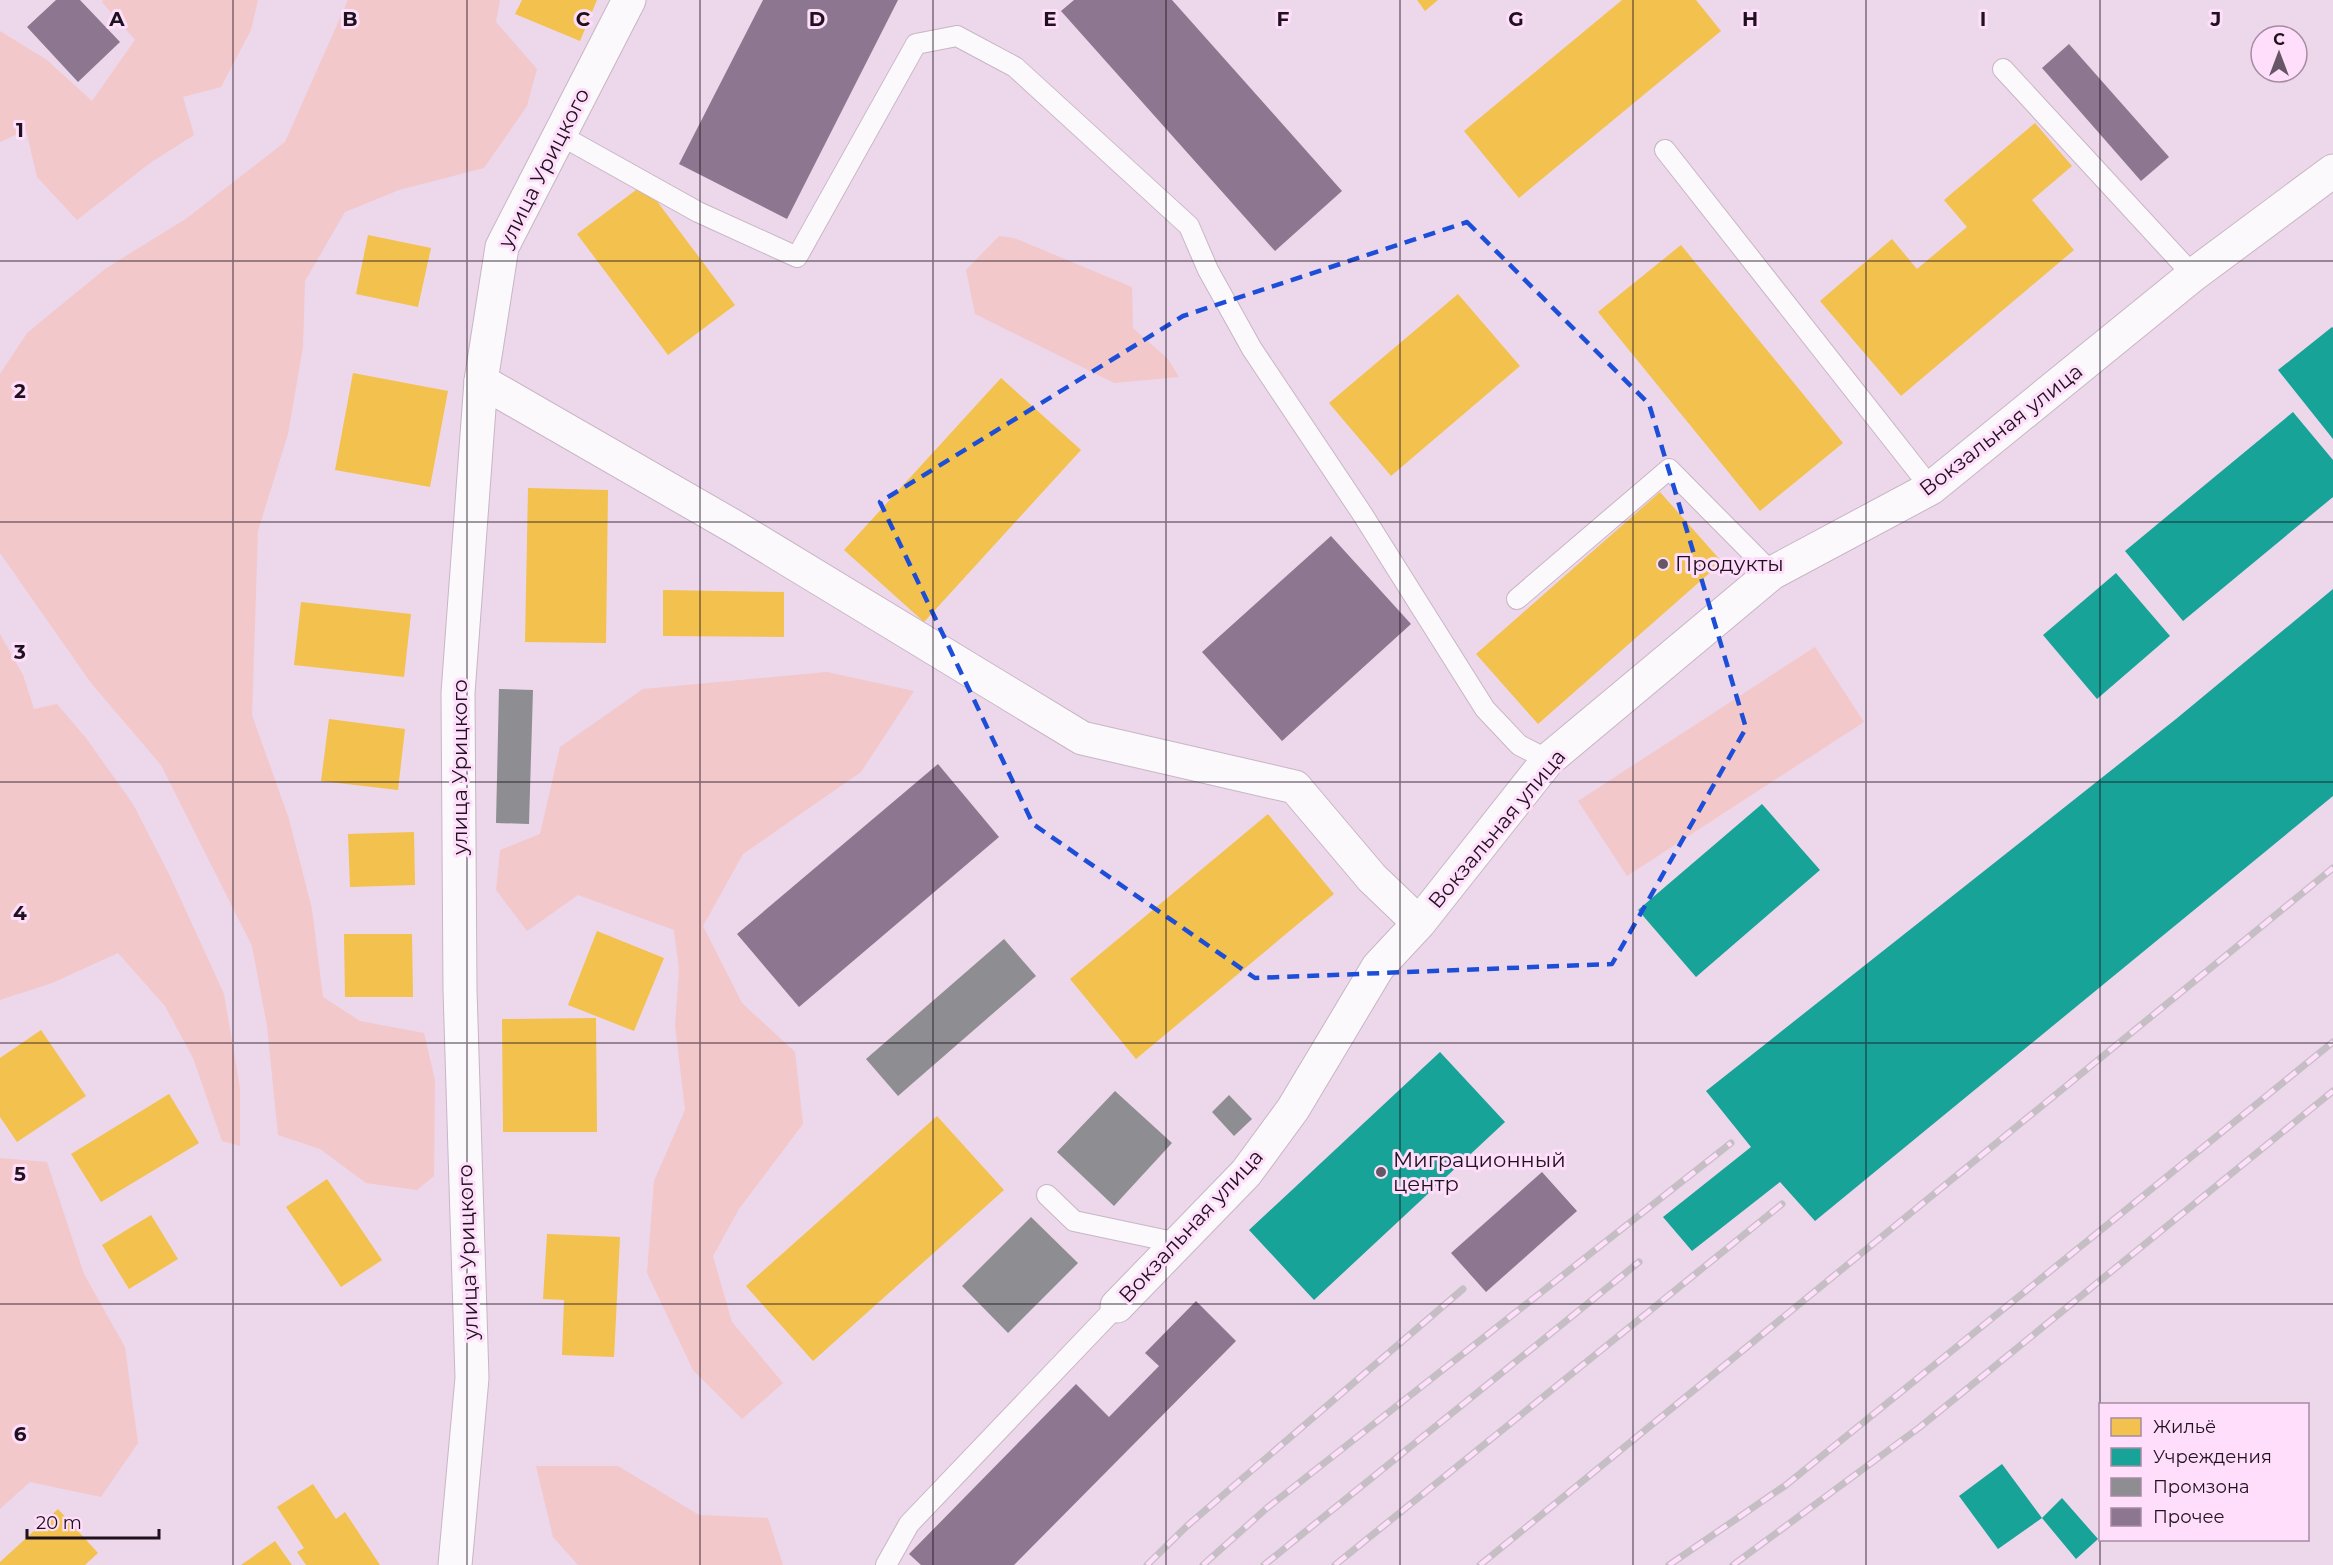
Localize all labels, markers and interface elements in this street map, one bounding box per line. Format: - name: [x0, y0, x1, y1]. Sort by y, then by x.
- text: A: [108, 7, 125, 31]
- text: B: [342, 7, 358, 31]
- text: C: [576, 7, 591, 31]
- text: D: [809, 7, 825, 31]
- text: E: [1043, 7, 1057, 31]
- text: F: [1277, 7, 1290, 31]
- text: G: [1508, 7, 1524, 31]
- text: H: [1742, 7, 1758, 31]
- text: I: [1980, 7, 1986, 31]
- text: J: [2210, 7, 2221, 31]
- north arrow: [2249, 24, 2309, 84]
- text: С: [2273, 30, 2285, 49]
- street label: улица Урицкого: [492, 84, 595, 253]
- text: 1: [16, 118, 24, 142]
- street label: Вокзальная улица: [1914, 358, 2087, 501]
- text: 2: [14, 379, 26, 403]
- place label: Продукты: [1675, 551, 1784, 576]
- marker: Продукты: [1656, 557, 1670, 571]
- text: 3: [13, 640, 26, 664]
- street label: улица Урицкого: [447, 679, 472, 856]
- street label: Вокзальная улица: [1423, 744, 1570, 913]
- text: 4: [13, 901, 27, 925]
- street label: Вокзальная улица: [1113, 1144, 1268, 1307]
- place label: Миграционный центр: [1393, 1147, 1566, 1196]
- text: 5: [14, 1162, 26, 1186]
- street label: улица Урицкого: [452, 1164, 483, 1341]
- marker: Миграционный центр: [1374, 1165, 1388, 1179]
- legend: [2099, 1403, 2309, 1541]
- text: Жильё: [2153, 1416, 2216, 1438]
- text: 6: [14, 1422, 27, 1446]
- text: Учреждения: [2153, 1446, 2272, 1468]
- text: Промзона: [2153, 1476, 2250, 1498]
- scale bar: [27, 1502, 159, 1540]
- text: Прочее: [2153, 1506, 2225, 1528]
- text: 20 m: [36, 1512, 82, 1534]

